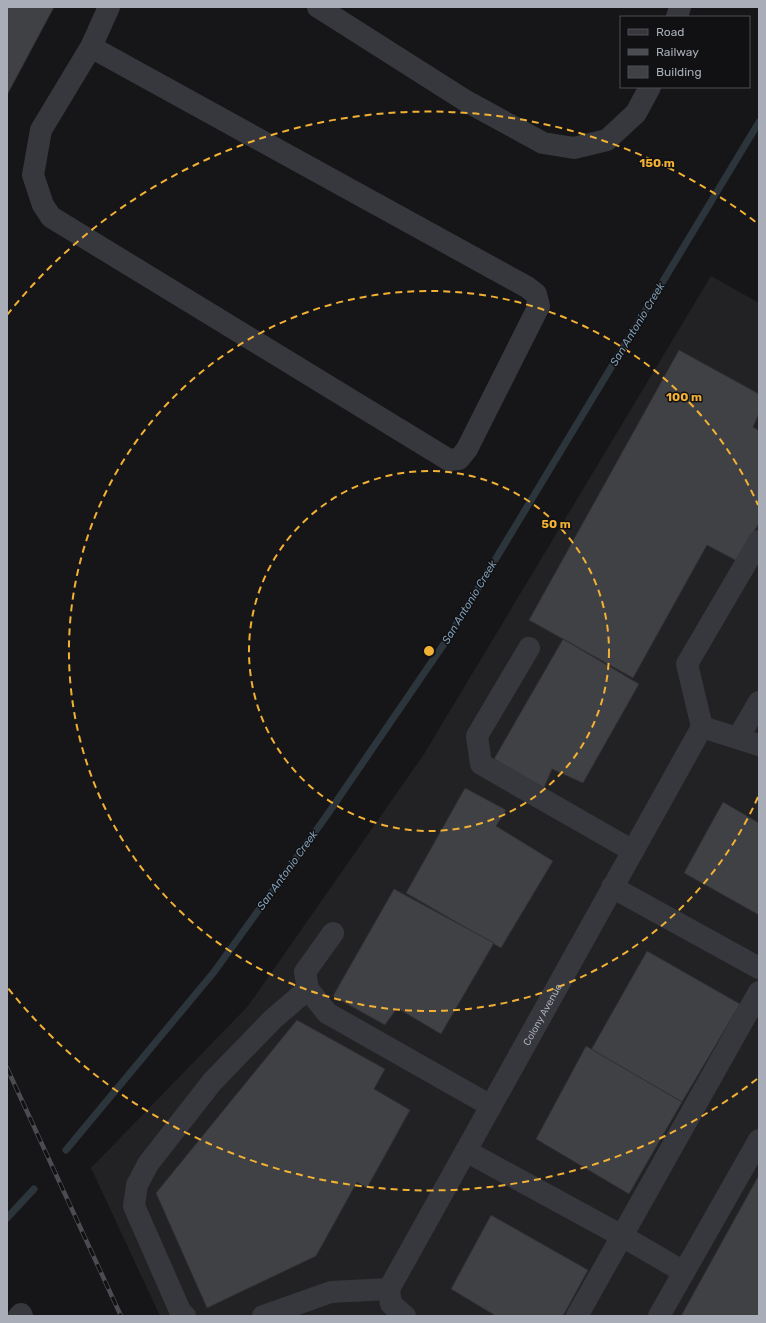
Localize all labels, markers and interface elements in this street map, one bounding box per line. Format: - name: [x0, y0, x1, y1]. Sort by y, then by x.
- legend: [620, 16, 750, 88]
- text: Road: [656, 25, 684, 39]
- text: Railway: [656, 45, 699, 59]
- text: Building: [656, 65, 702, 79]
- text: 150 m: [639, 156, 675, 170]
- water label: San Antonio Creek: [607, 280, 668, 368]
- text: 100 m: [666, 390, 702, 404]
- text: 50 m: [541, 517, 571, 531]
- water label: San Antonio Creek: [439, 558, 500, 646]
- centre of rings: [422, 644, 436, 658]
- water label: San Antonio Creek: [254, 828, 321, 912]
- street label: Colony Avenue: [521, 981, 565, 1048]

